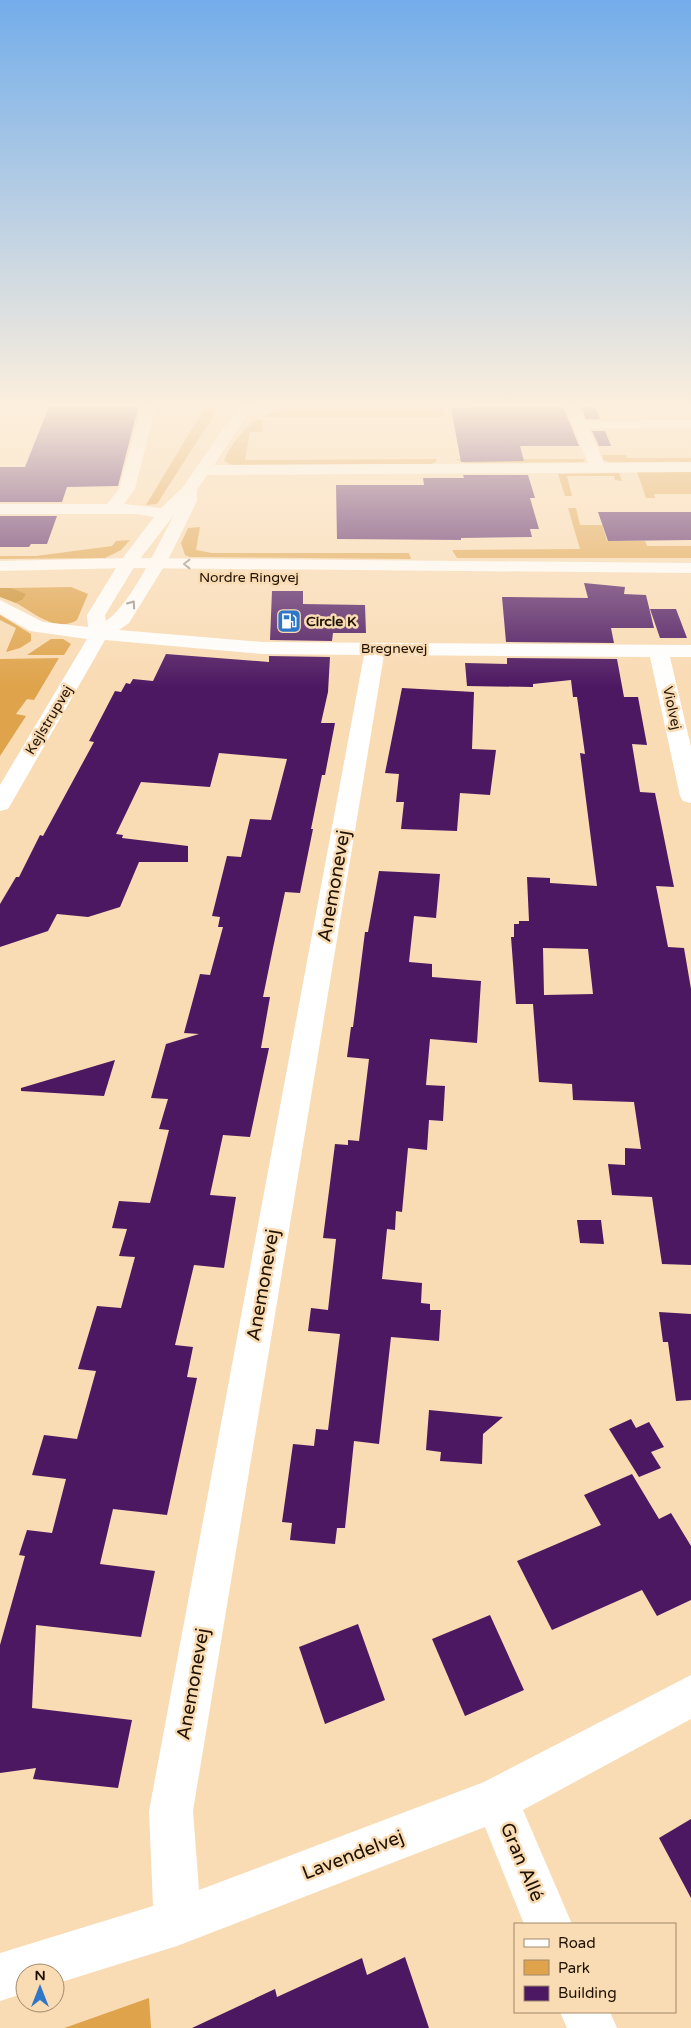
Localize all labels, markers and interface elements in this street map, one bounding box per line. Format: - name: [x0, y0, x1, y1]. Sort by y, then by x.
- one-way arrow: [183, 559, 190, 569]
- street label: Nordre Ringvej: [199, 569, 299, 586]
- one-way arrow: [126, 600, 135, 610]
- fuel station icon: Circle K: [276, 608, 302, 634]
- place label: Circle K: [306, 613, 357, 630]
- street label: Bregnevej: [361, 640, 427, 657]
- street label: Kejlstrupvej: [22, 682, 76, 758]
- street label: Violvej: [659, 685, 685, 731]
- street label: Anemonevej: [313, 828, 355, 944]
- street label: Anemonevej: [242, 1227, 284, 1343]
- street label: Anemonevej: [172, 1626, 214, 1742]
- street label: Gran Allé: [496, 1819, 548, 1905]
- street label: Lavendelvej: [299, 1826, 407, 1884]
- legend: [514, 1923, 676, 2013]
- text: Road: [558, 1934, 596, 1952]
- text: Park: [558, 1959, 590, 1977]
- north arrow: [15, 1963, 65, 2013]
- text: N: [34, 1967, 46, 1984]
- text: Building: [558, 1984, 617, 2002]

